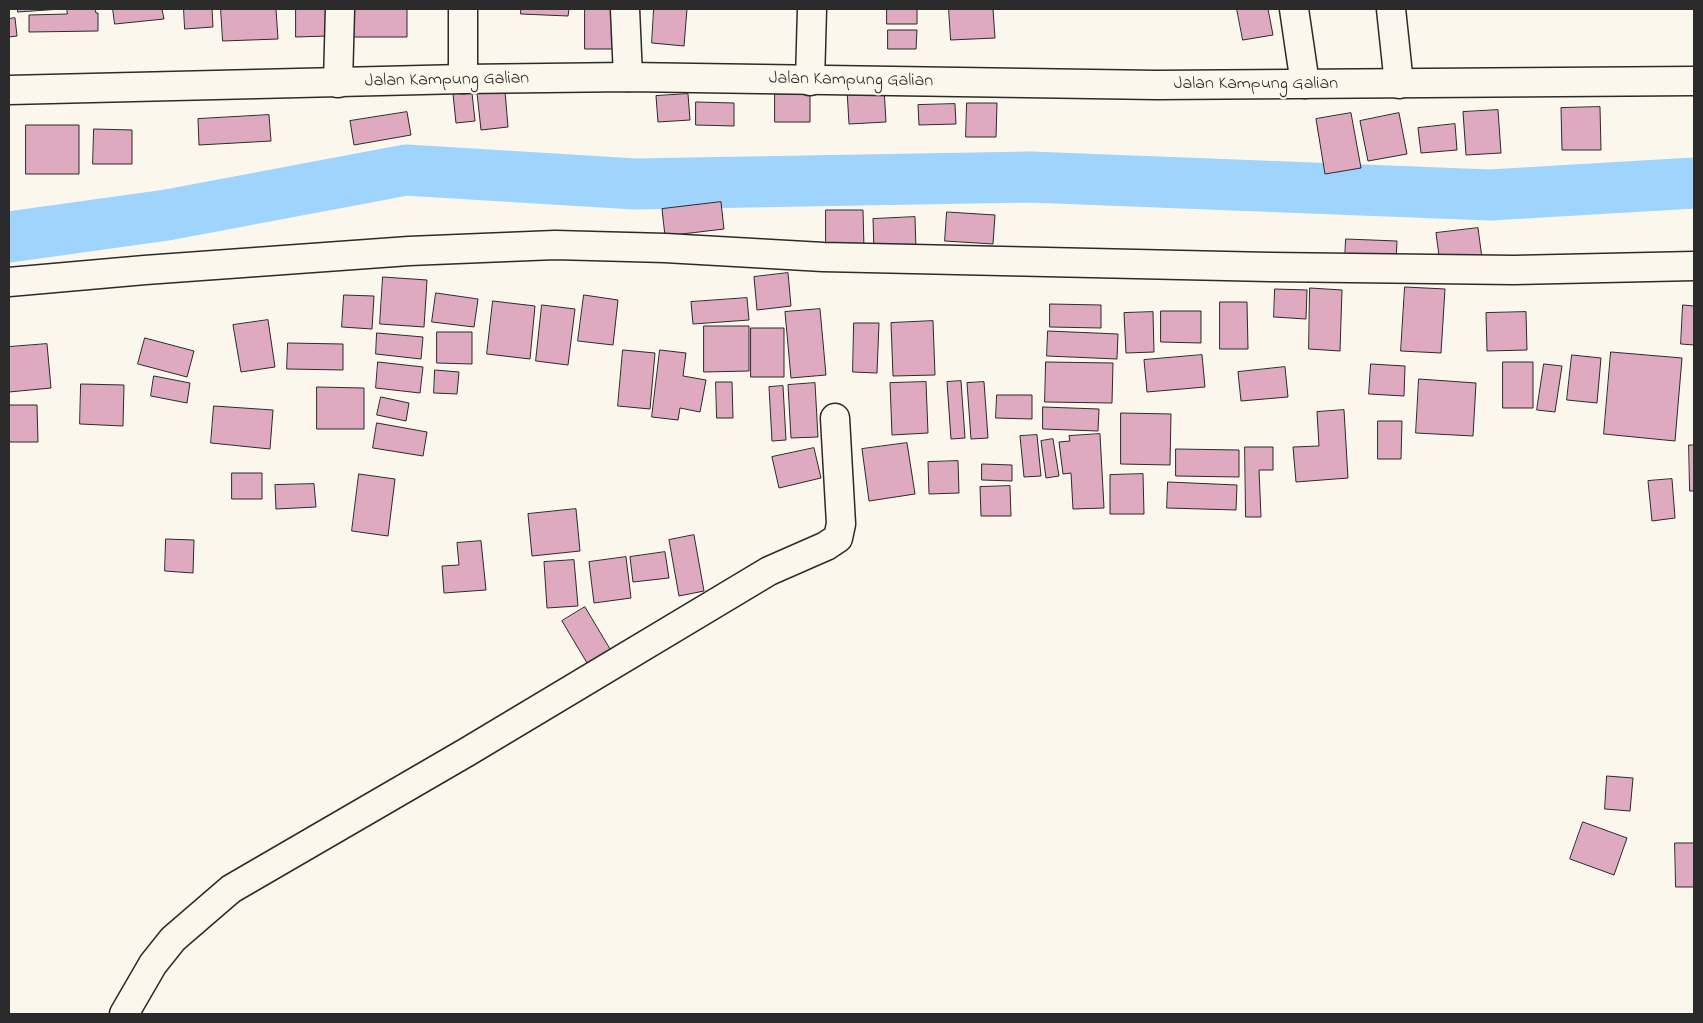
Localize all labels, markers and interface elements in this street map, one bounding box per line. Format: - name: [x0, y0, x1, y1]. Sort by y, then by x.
- street label: Jalan Kampung Galian: [365, 69, 529, 93]
- street label: Jalan Kampung Galian: [769, 69, 933, 93]
- street label: Jalan Kampung Galian: [1174, 74, 1338, 96]

